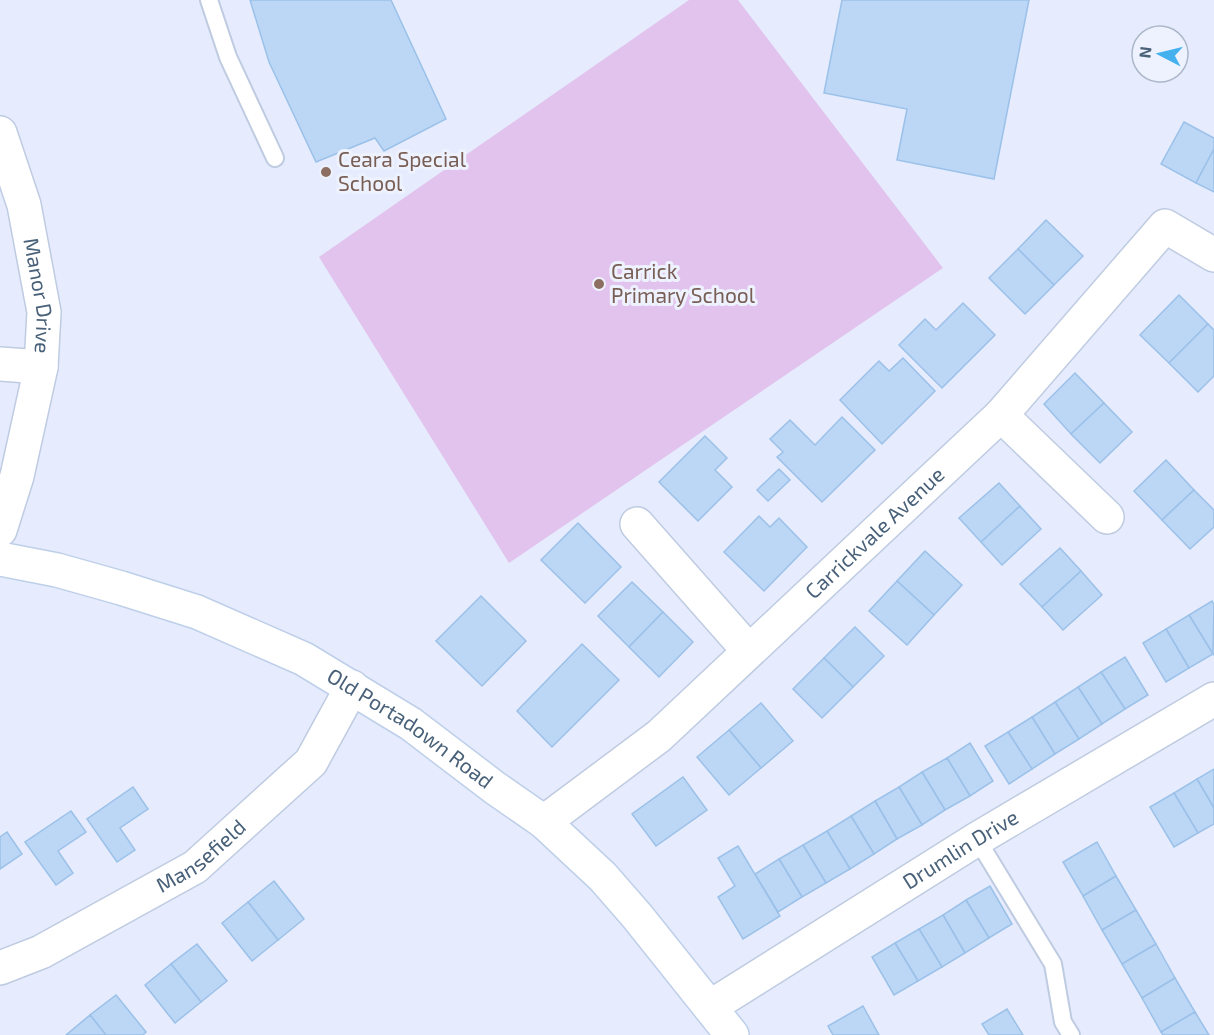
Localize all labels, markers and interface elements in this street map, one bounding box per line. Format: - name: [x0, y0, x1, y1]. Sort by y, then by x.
- north arrow: [1130, 24, 1190, 84]
- text: N: [1134, 45, 1155, 59]
- place label: Ceara Special School: [338, 146, 467, 195]
- marker: Ceara Special School: [319, 165, 333, 179]
- street label: Manor Drive: [19, 236, 59, 354]
- place label: Carrick Primary School: [611, 258, 756, 307]
- marker: Carrick Primary School: [592, 277, 606, 291]
- street label: Carrickvale Avenue: [799, 461, 949, 603]
- street label: Old Portadown Road: [323, 662, 499, 793]
- street label: Drumlin Drive: [898, 804, 1022, 894]
- street label: Mansefield: [151, 813, 250, 897]

